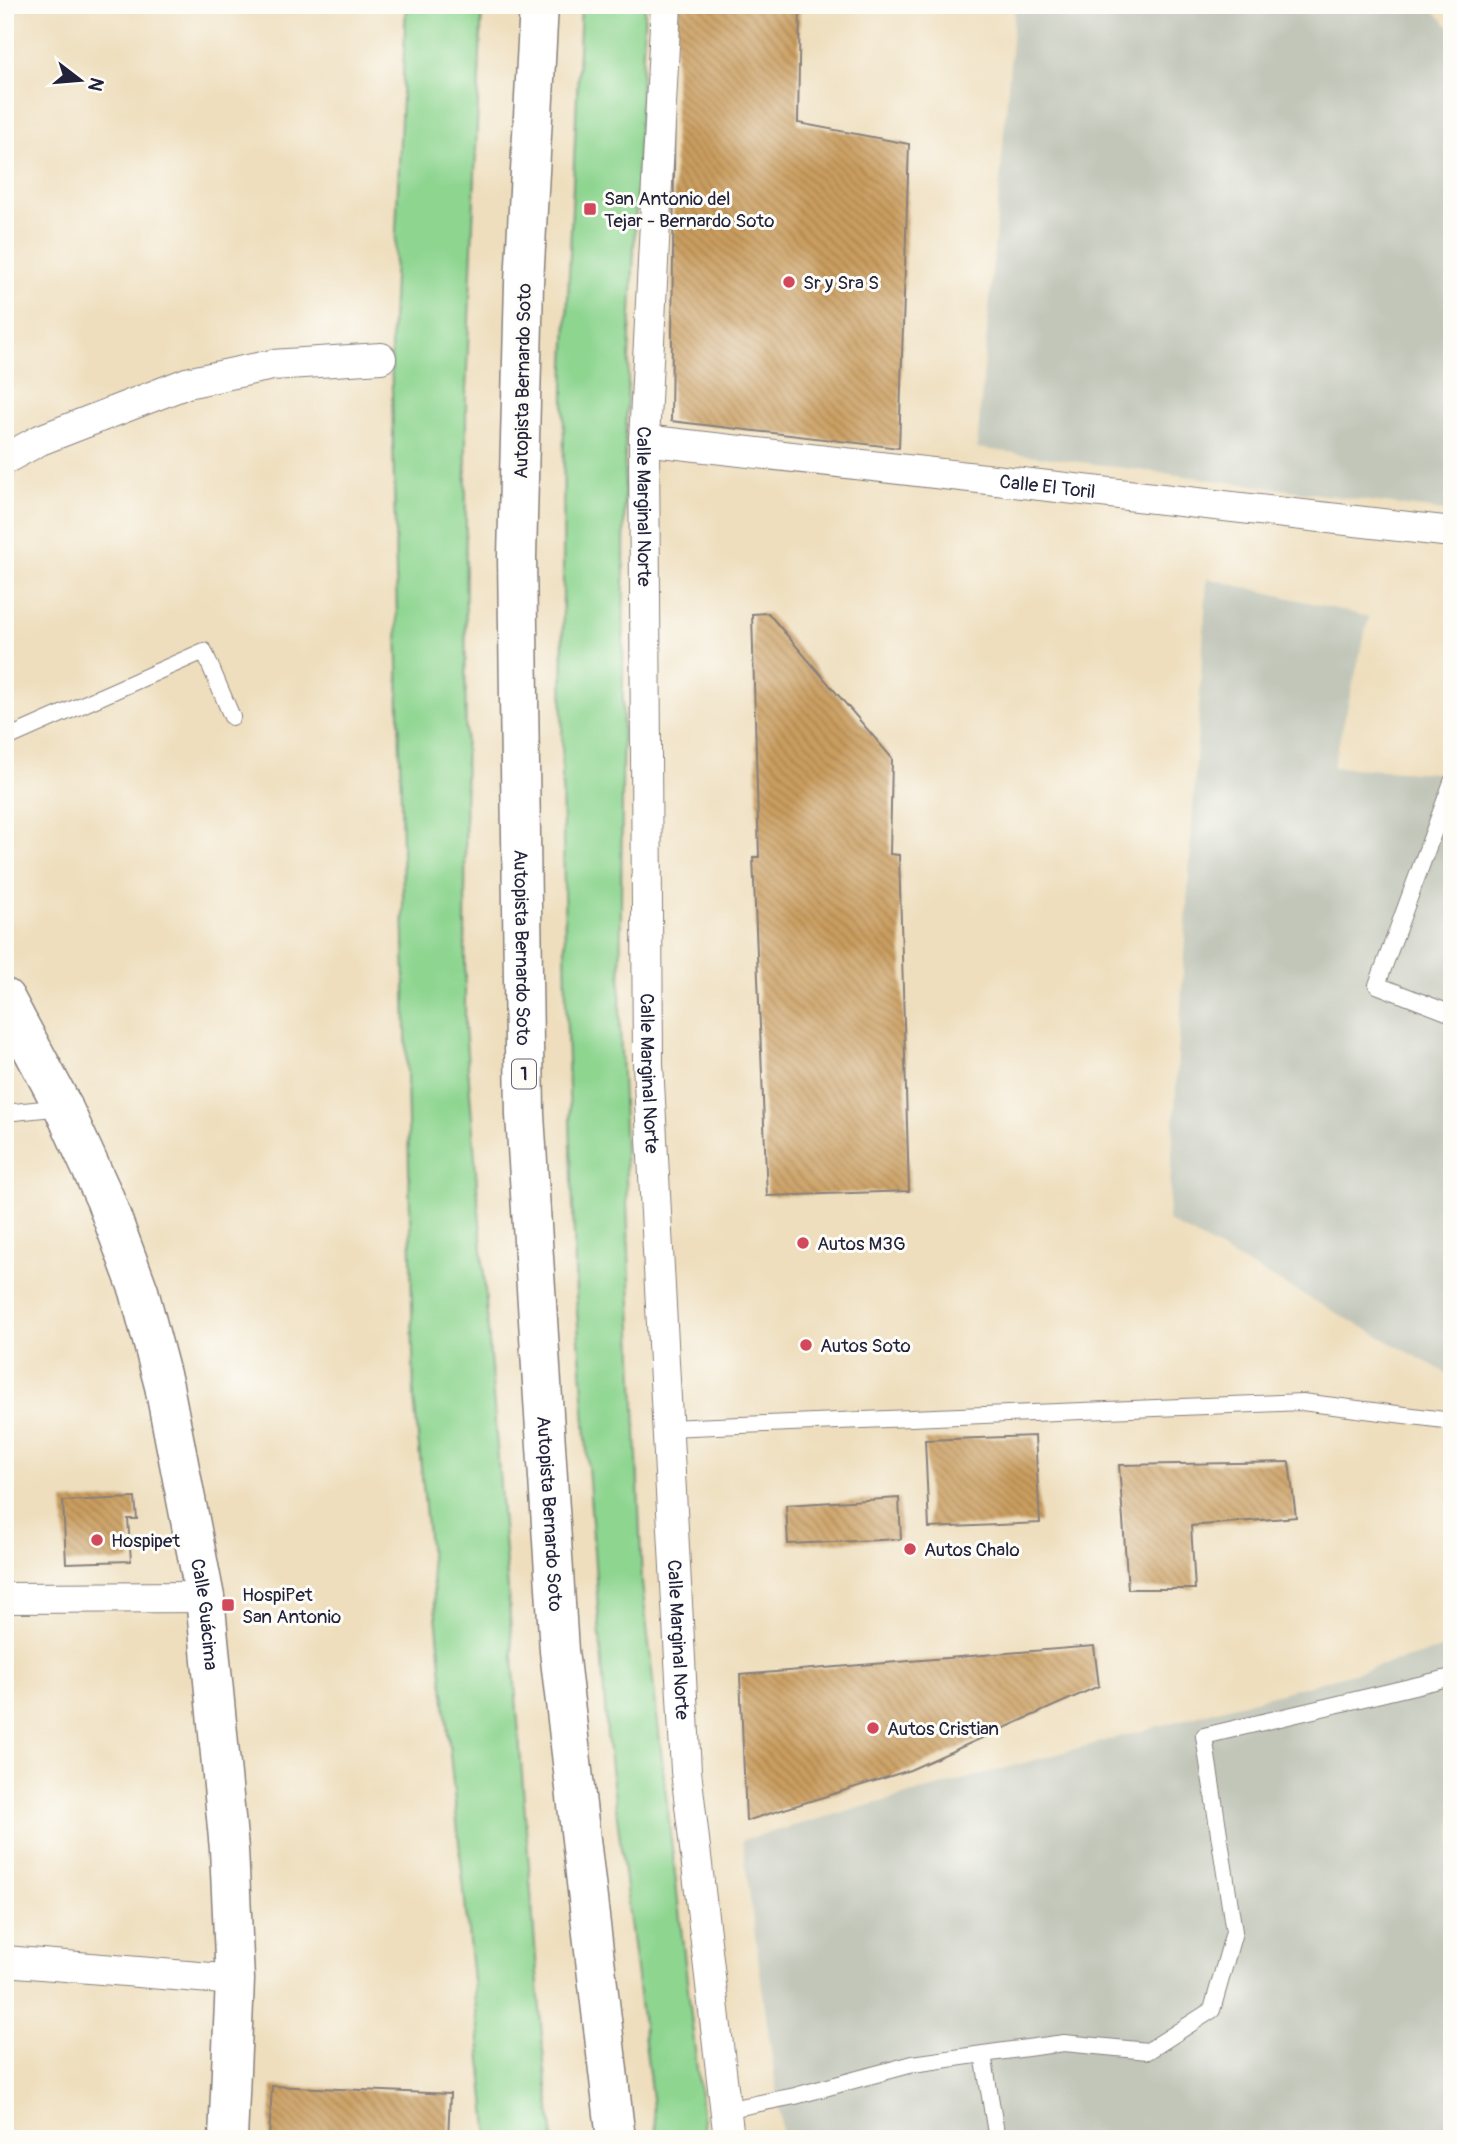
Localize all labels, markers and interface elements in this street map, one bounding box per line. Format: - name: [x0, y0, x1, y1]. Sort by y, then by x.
- north arrow: [46, 46, 116, 116]
- text: N: [82, 75, 109, 94]
- place label: San Antonio del Tejar - Bernardo Soto: [604, 187, 774, 233]
- marker: San Antonio del Tejar - Bernardo Soto: [582, 201, 598, 217]
- place label: Sr y Sra S: [803, 271, 879, 295]
- marker: Sr y Sra S: [781, 274, 797, 290]
- street label: Autopista Bernardo Soto: [509, 283, 537, 479]
- street label: Calle Marginal Norte: [631, 426, 656, 587]
- street label: Calle El Toril: [998, 470, 1096, 504]
- street label: Autopista Bernardo Soto: [508, 849, 535, 1046]
- street label: Calle Marginal Norte: [635, 993, 664, 1155]
- road number: 1: [512, 1059, 536, 1088]
- place label: Autos M3G: [817, 1232, 905, 1256]
- marker: Autos M3G: [795, 1235, 811, 1251]
- place label: Autos Soto: [820, 1334, 911, 1358]
- marker: Autos Soto: [798, 1337, 814, 1353]
- street label: Autopista Bernardo Soto: [531, 1415, 567, 1612]
- place label: Hospipet: [111, 1529, 180, 1553]
- marker: Hospipet: [89, 1532, 105, 1548]
- place label: Autos Chalo: [924, 1538, 1020, 1562]
- marker: Autos Chalo: [902, 1541, 918, 1557]
- street label: Calle Guácima: [185, 1557, 223, 1671]
- street label: Calle Marginal Norte: [662, 1559, 694, 1721]
- place label: HospiPet San Antonio: [242, 1583, 341, 1629]
- marker: HospiPet San Antonio: [220, 1597, 236, 1613]
- place label: Autos Cristian: [887, 1717, 999, 1741]
- marker: Autos Cristian: [865, 1720, 881, 1736]

